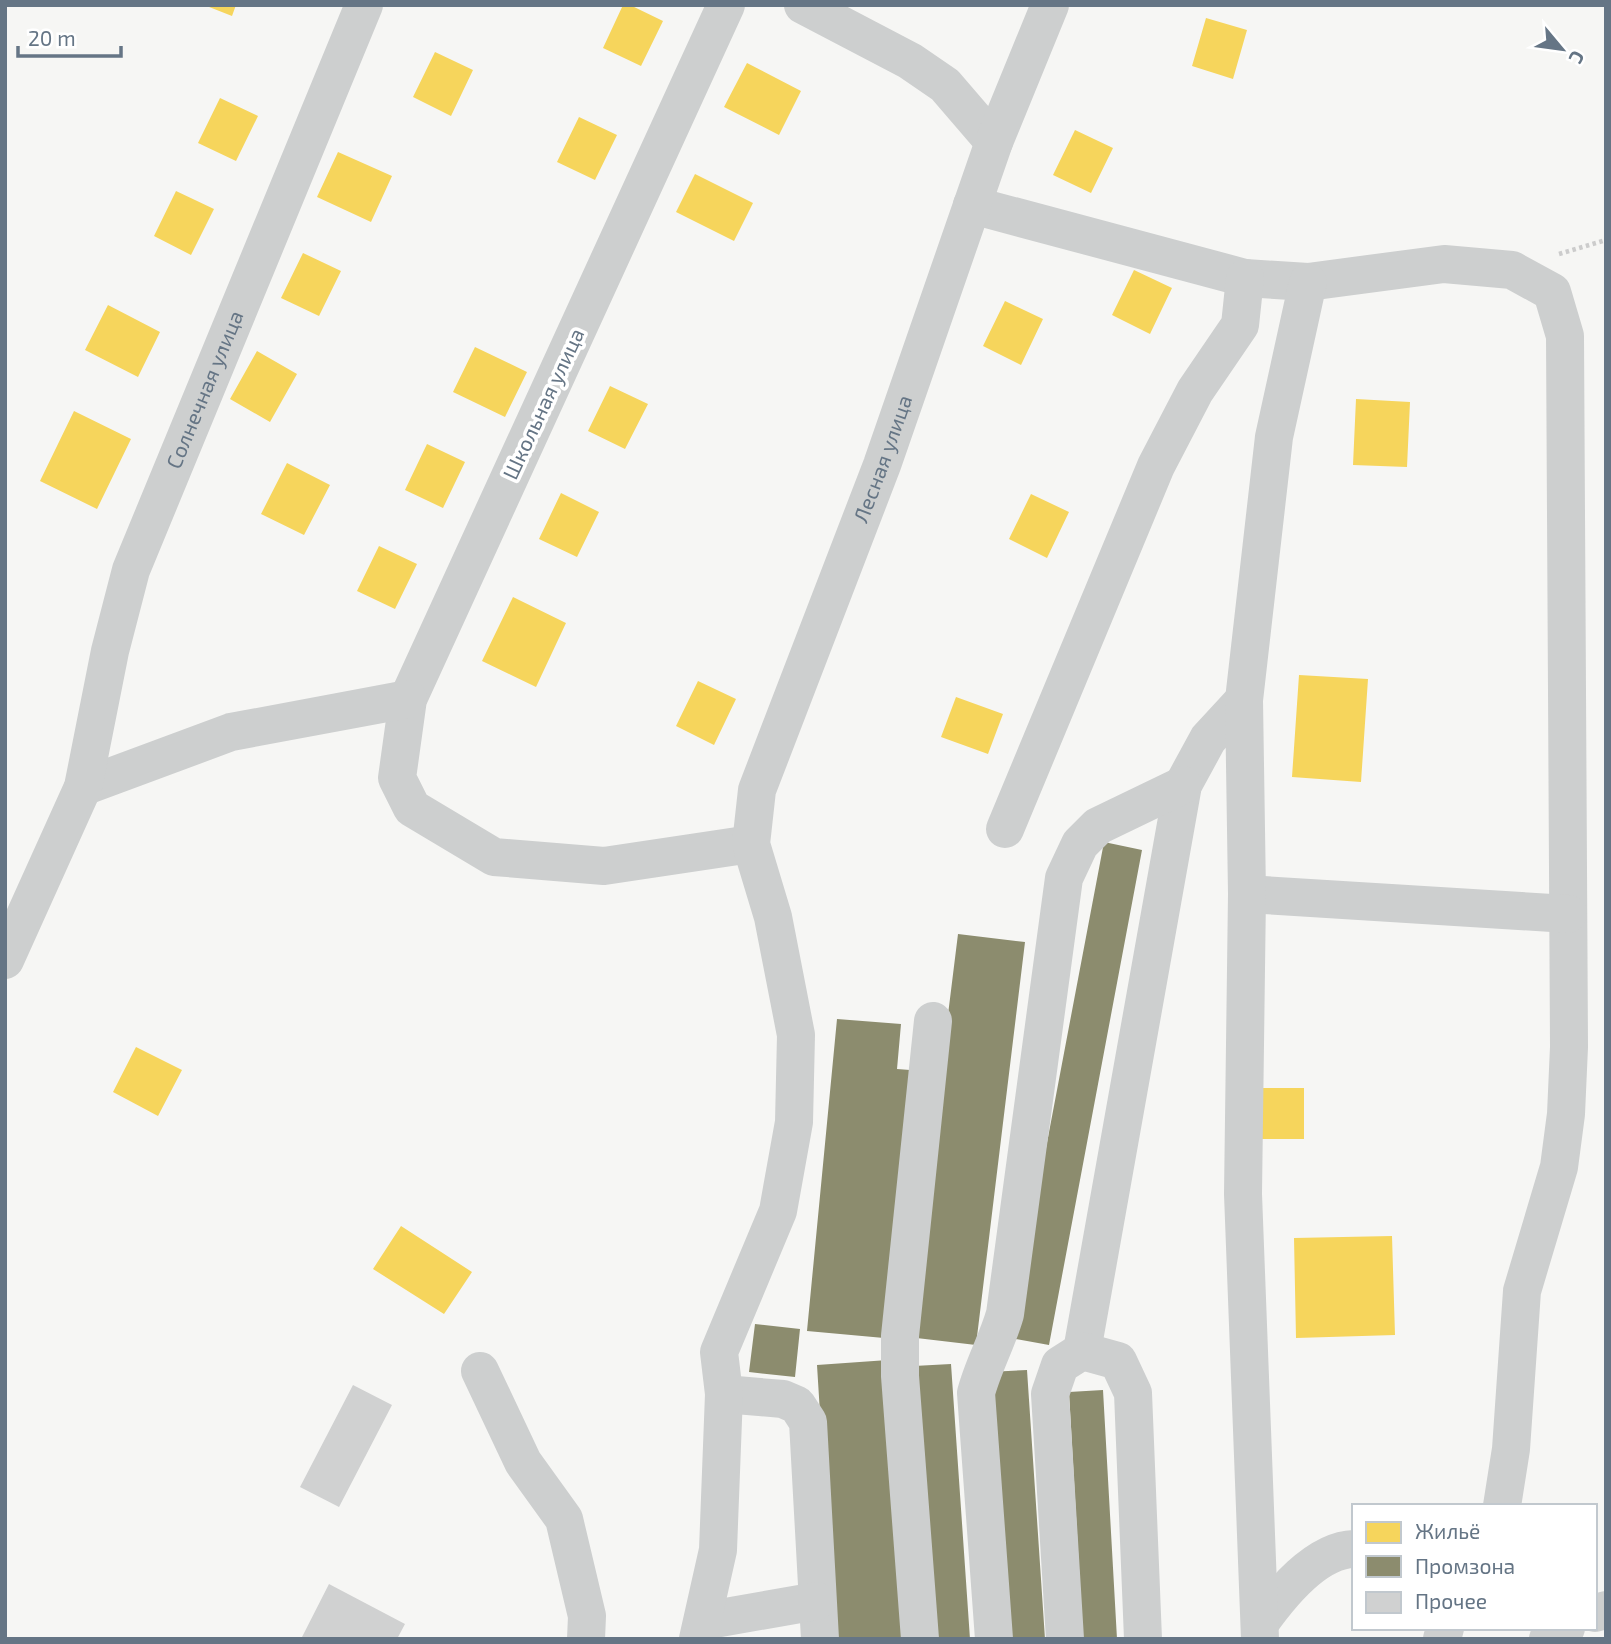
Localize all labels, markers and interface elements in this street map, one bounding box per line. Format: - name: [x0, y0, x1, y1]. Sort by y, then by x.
- scale bar: [18, 14, 121, 58]
- north arrow: [1527, 14, 1597, 84]
- text: 20 m: [28, 25, 76, 50]
- text: С: [1565, 47, 1590, 68]
- street label: Солнечная улица: [160, 306, 248, 472]
- street label: Школьная улица: [497, 324, 589, 483]
- street label: Лесная улица: [847, 391, 916, 526]
- legend: [1352, 1504, 1597, 1630]
- text: Жильё: [1415, 1518, 1480, 1543]
- text: Промзона: [1415, 1553, 1515, 1578]
- text: Прочее: [1415, 1588, 1487, 1613]

